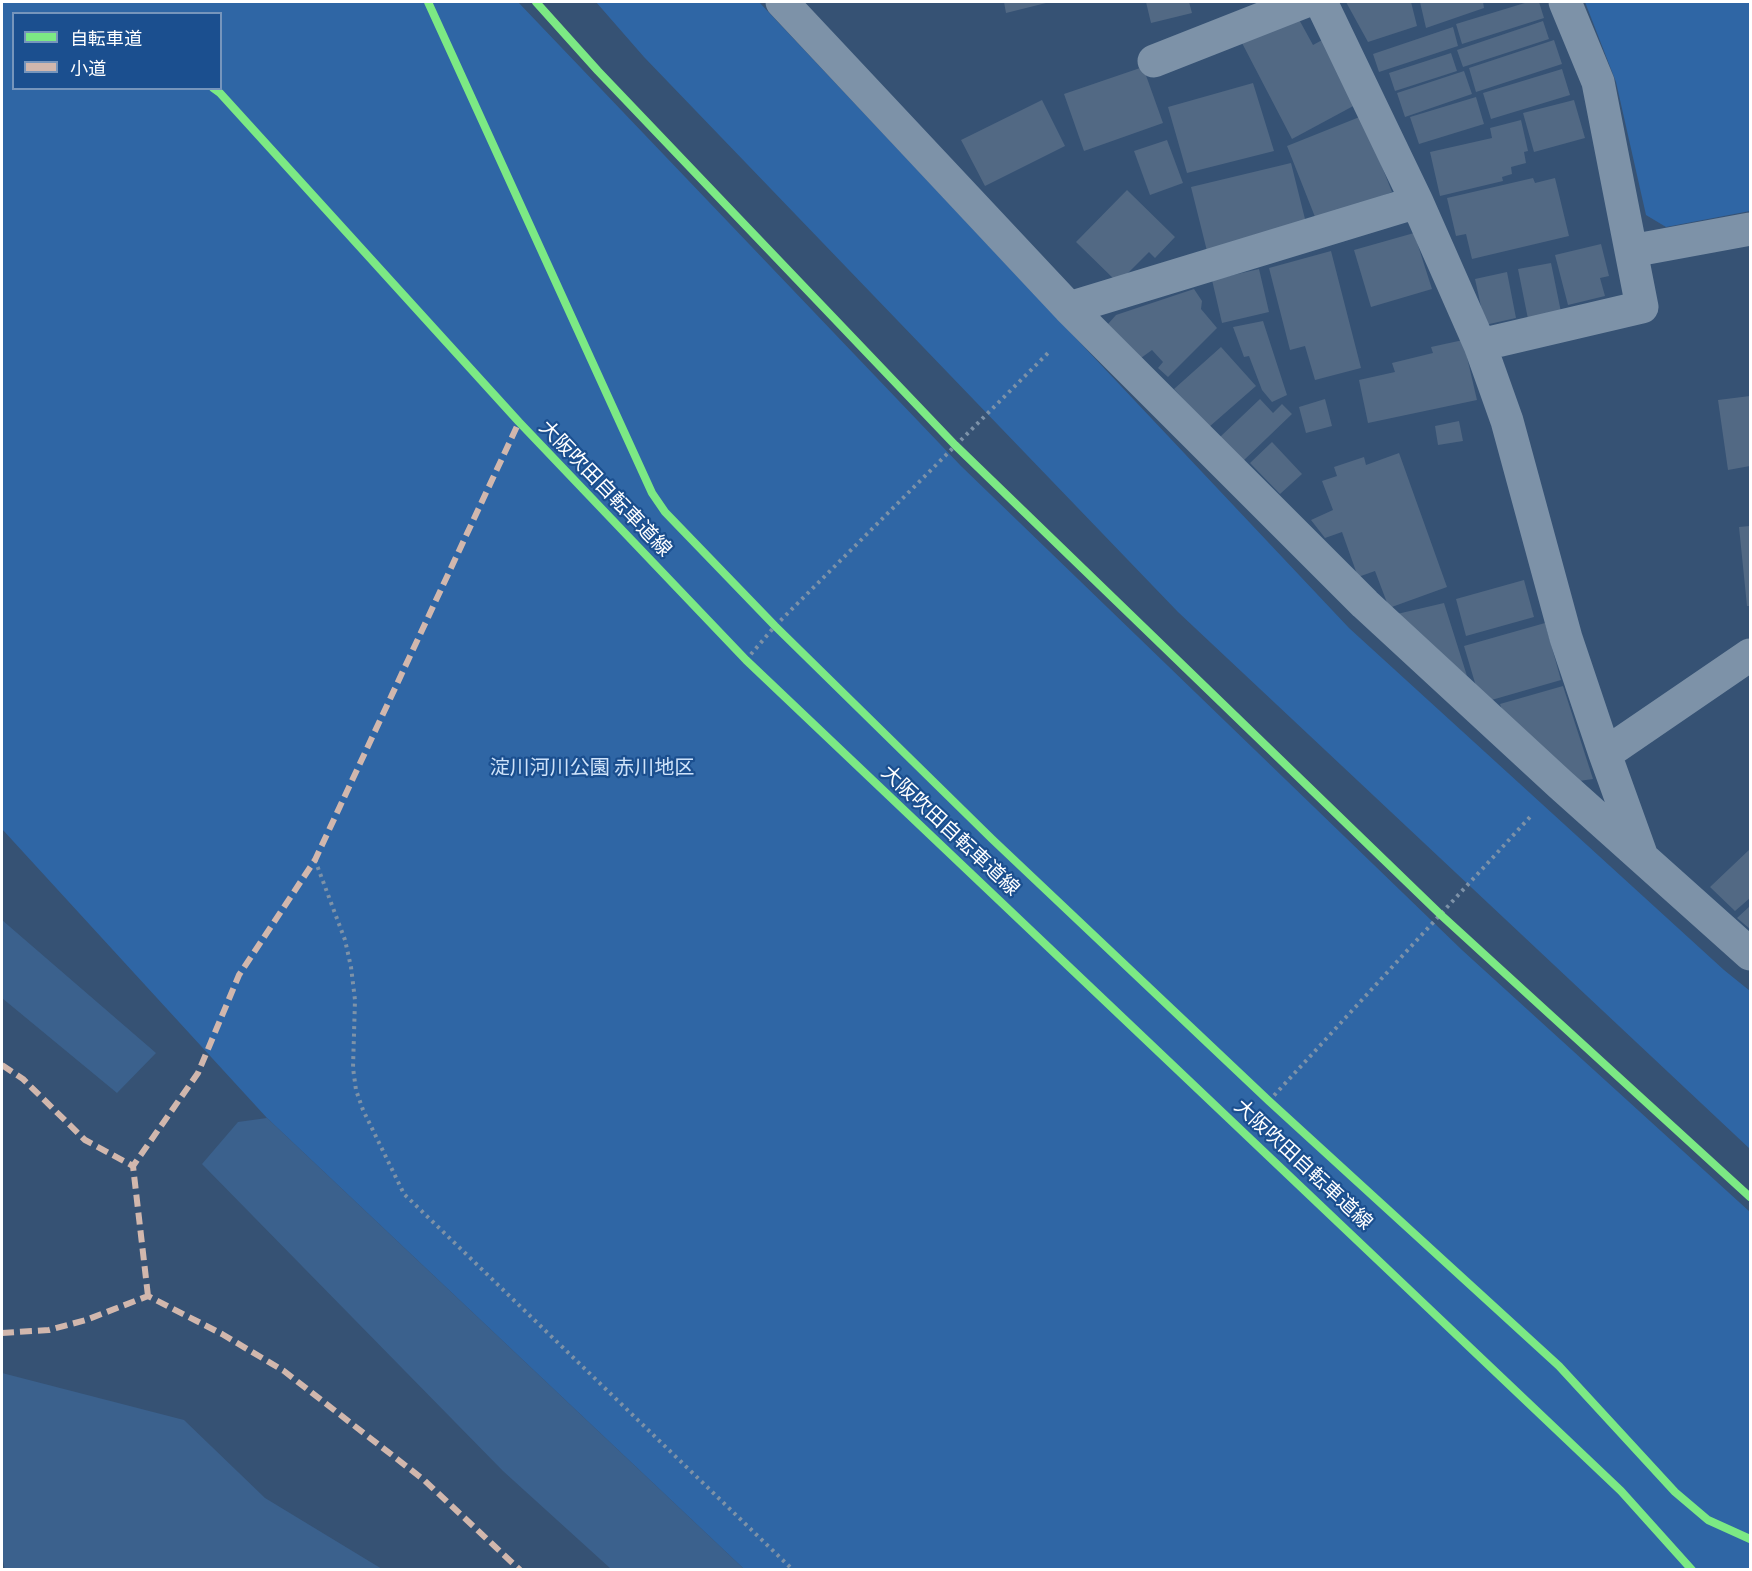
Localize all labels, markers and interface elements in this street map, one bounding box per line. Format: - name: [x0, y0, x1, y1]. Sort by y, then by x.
- legend: [12, 12, 222, 90]
- text: 自転車道: [70, 27, 142, 50]
- text: 小道: [70, 57, 106, 80]
- street label: 大阪吹田自転車道線: [534, 416, 676, 562]
- park label: 淀川河川公園 赤川地区: [490, 756, 694, 780]
- street label: 大阪吹田自転車道線: [876, 761, 1024, 901]
- street label: 大阪吹田自転車道線: [1229, 1095, 1377, 1235]

